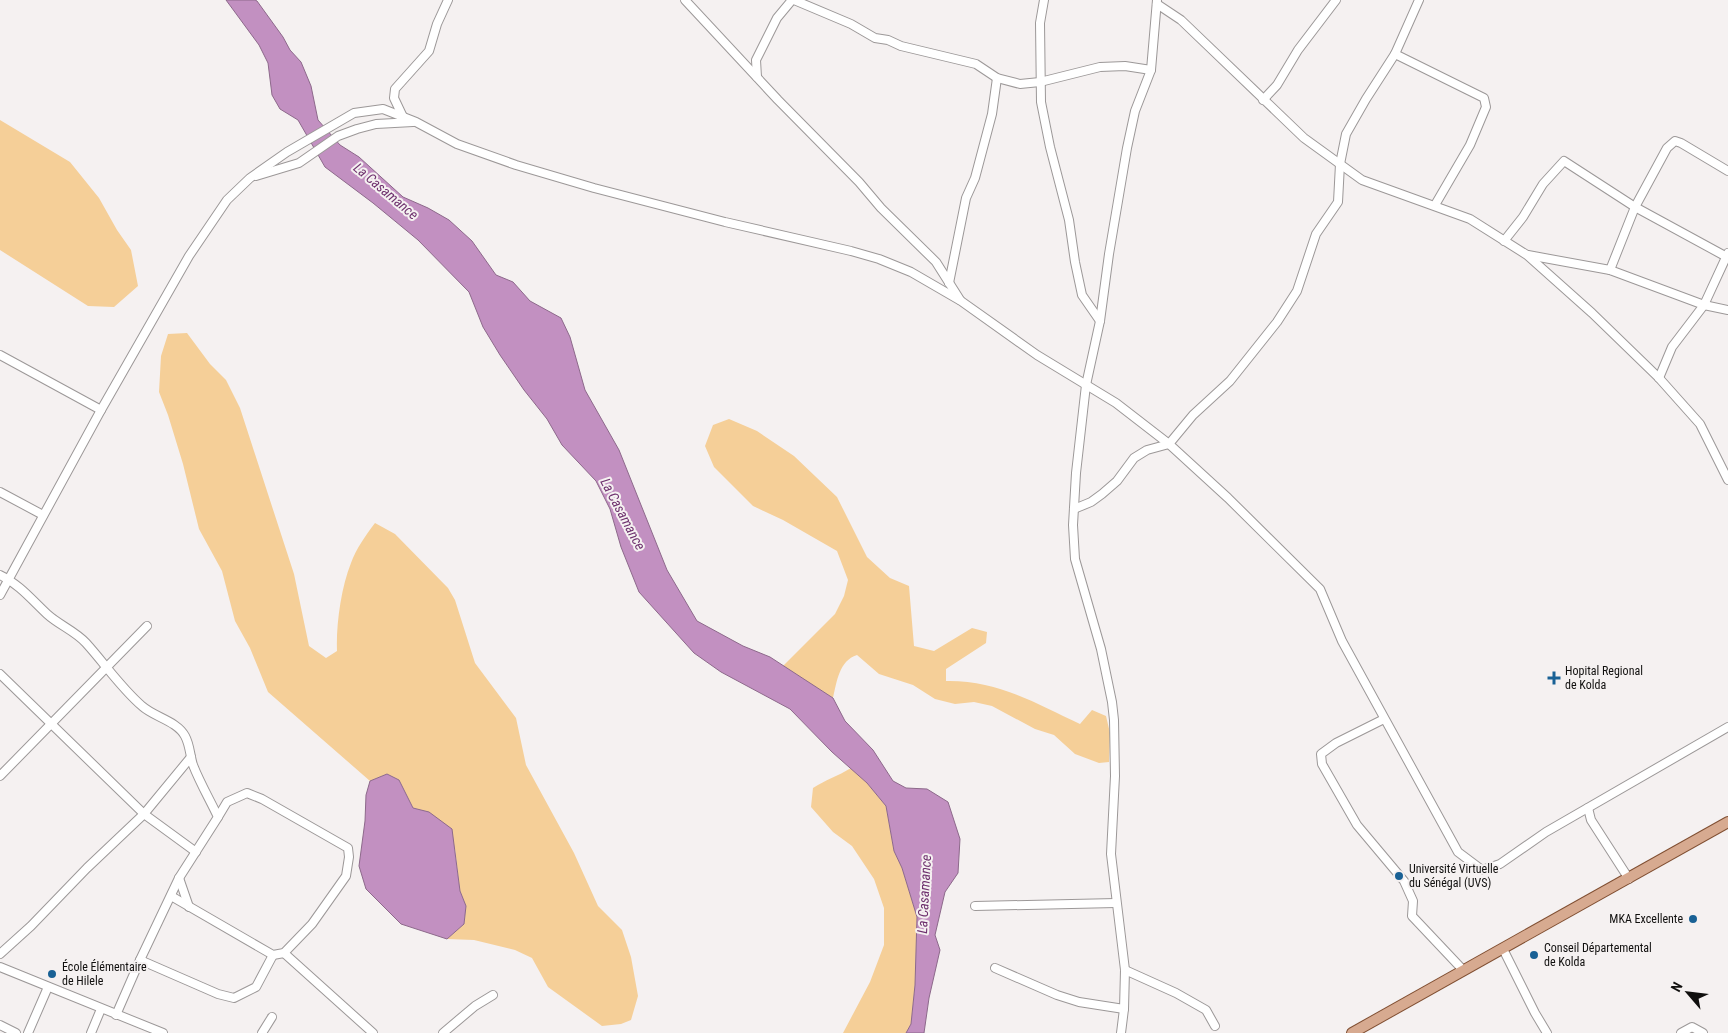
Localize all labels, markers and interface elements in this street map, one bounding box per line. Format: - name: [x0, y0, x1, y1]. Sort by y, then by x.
- water label: La Casamance: [351, 159, 421, 223]
- water label: La Casamance: [597, 475, 649, 553]
- place label: Hopital Regional de Kolda: [1565, 664, 1643, 692]
- marker: Hopital Regional de Kolda: [1547, 671, 1561, 685]
- water label: La Casamance: [914, 854, 934, 934]
- place label: Université Virtuelle du Sénégal (UVS): [1409, 862, 1499, 890]
- marker: Université Virtuelle du Sénégal (UVS): [1393, 870, 1405, 882]
- place label: MKA Excellente: [1609, 912, 1683, 926]
- marker: MKA Excellente: [1687, 913, 1699, 925]
- place label: Conseil Départemental de Kolda: [1544, 941, 1652, 969]
- marker: Conseil Départemental de Kolda: [1528, 949, 1540, 961]
- place label: École Élémentaire de Hilele: [62, 959, 147, 988]
- marker: École Élémentaire de Hilele: [46, 968, 58, 980]
- north arrow: [1663, 968, 1713, 1018]
- text: N: [1667, 979, 1686, 994]

